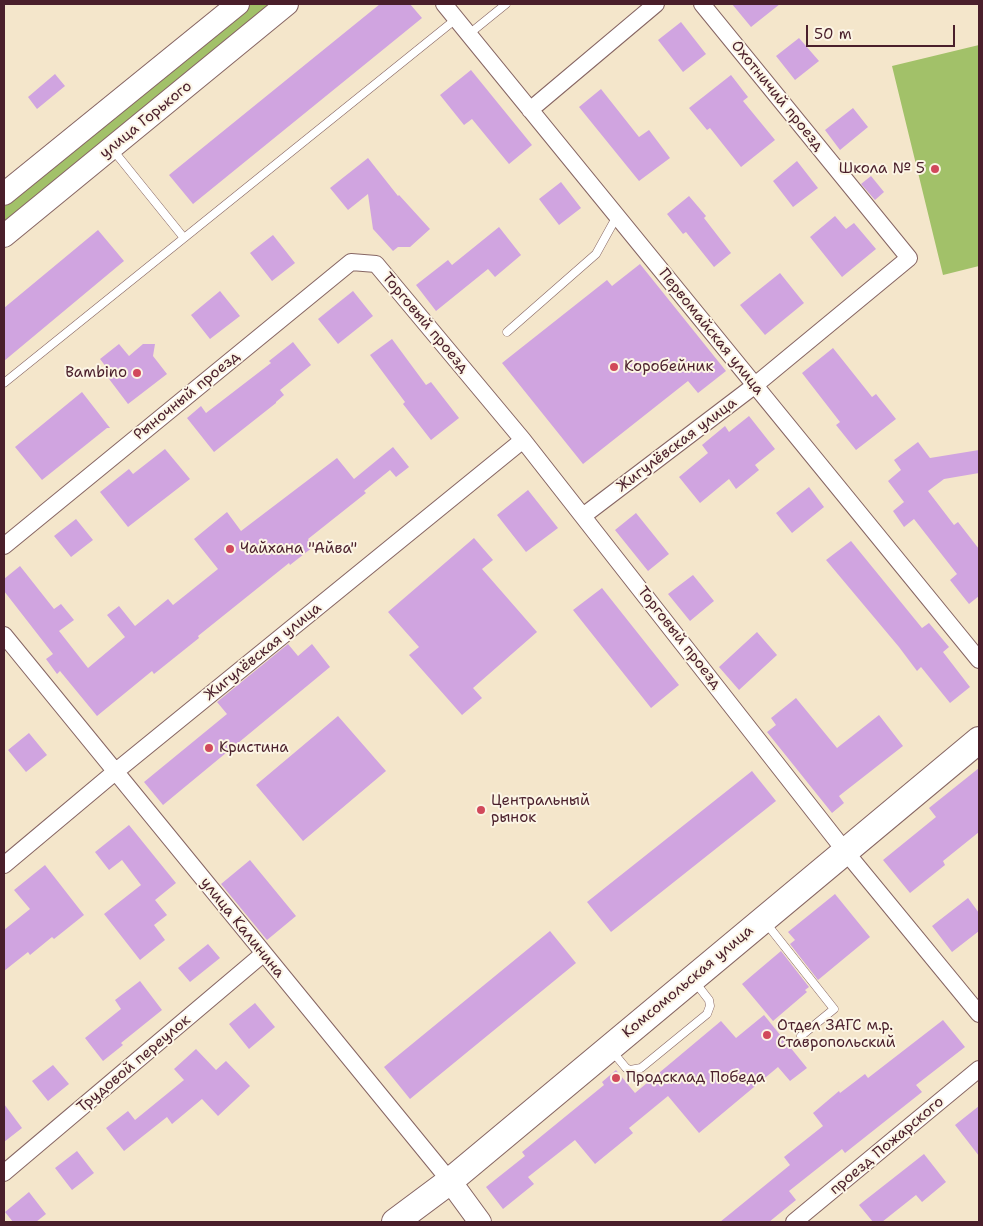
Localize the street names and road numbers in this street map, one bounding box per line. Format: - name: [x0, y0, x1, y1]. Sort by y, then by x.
- street label: Охотничий проезд: [727, 37, 827, 155]
- street label: улица Горького: [96, 77, 196, 163]
- street label: Первомайская улица: [654, 265, 768, 399]
- street label: Торговый проезд: [378, 269, 472, 377]
- street label: Рыночный проезд: [130, 348, 244, 444]
- street label: Жигулёвская улица: [613, 394, 741, 496]
- street label: Торговый проезд: [633, 583, 725, 693]
- street label: Жигулёвская улица: [201, 599, 325, 705]
- street label: улица Калинина: [196, 874, 288, 982]
- street label: Комсомольская улица: [619, 922, 757, 1042]
- street label: Трудовой переулок: [74, 1011, 194, 1117]
- street label: проезд Пожарского: [826, 1093, 948, 1199]

